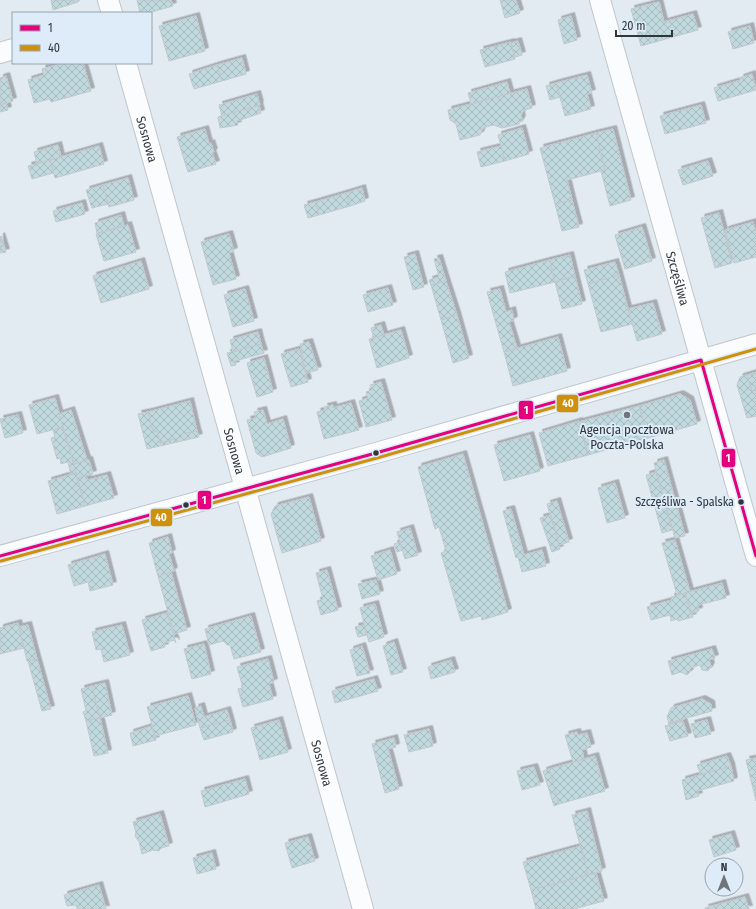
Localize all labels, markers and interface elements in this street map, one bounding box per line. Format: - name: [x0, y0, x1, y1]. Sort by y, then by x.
- legend: [12, 12, 152, 64]
- scale bar: [616, 12, 672, 38]
- text: 20 m: [622, 19, 646, 33]
- text: 1: [48, 21, 53, 35]
- text: 40: [48, 41, 60, 55]
- street label: Sosnowa: [134, 114, 161, 164]
- street label: Szczęśliwa: [663, 250, 693, 307]
- line badge: 40: [556, 394, 579, 413]
- text: 40: [562, 397, 574, 410]
- line badge: 1: [518, 400, 534, 420]
- text: 1: [524, 404, 528, 417]
- marker: Agencja pocztowa Poczta-Polska: [622, 410, 632, 420]
- place label: Agencja pocztowa Poczta-Polska: [580, 422, 674, 452]
- street label: Sosnowa: [221, 426, 248, 476]
- unlabelled marker: [371, 448, 381, 458]
- line badge: 1: [721, 448, 736, 468]
- text: 1: [726, 452, 730, 465]
- line badge: 1: [197, 490, 212, 510]
- text: 1: [202, 494, 206, 507]
- place label: Szczęśliwa - Spalska: [635, 495, 734, 509]
- marker: Szczęśliwa - Spalska: [736, 497, 746, 507]
- unlabelled marker: [181, 500, 191, 510]
- line badge: 40: [150, 508, 173, 527]
- text: 40: [155, 511, 167, 524]
- street label: Sosnowa: [309, 738, 336, 788]
- north arrow: [704, 857, 744, 897]
- text: N: [721, 861, 727, 874]

